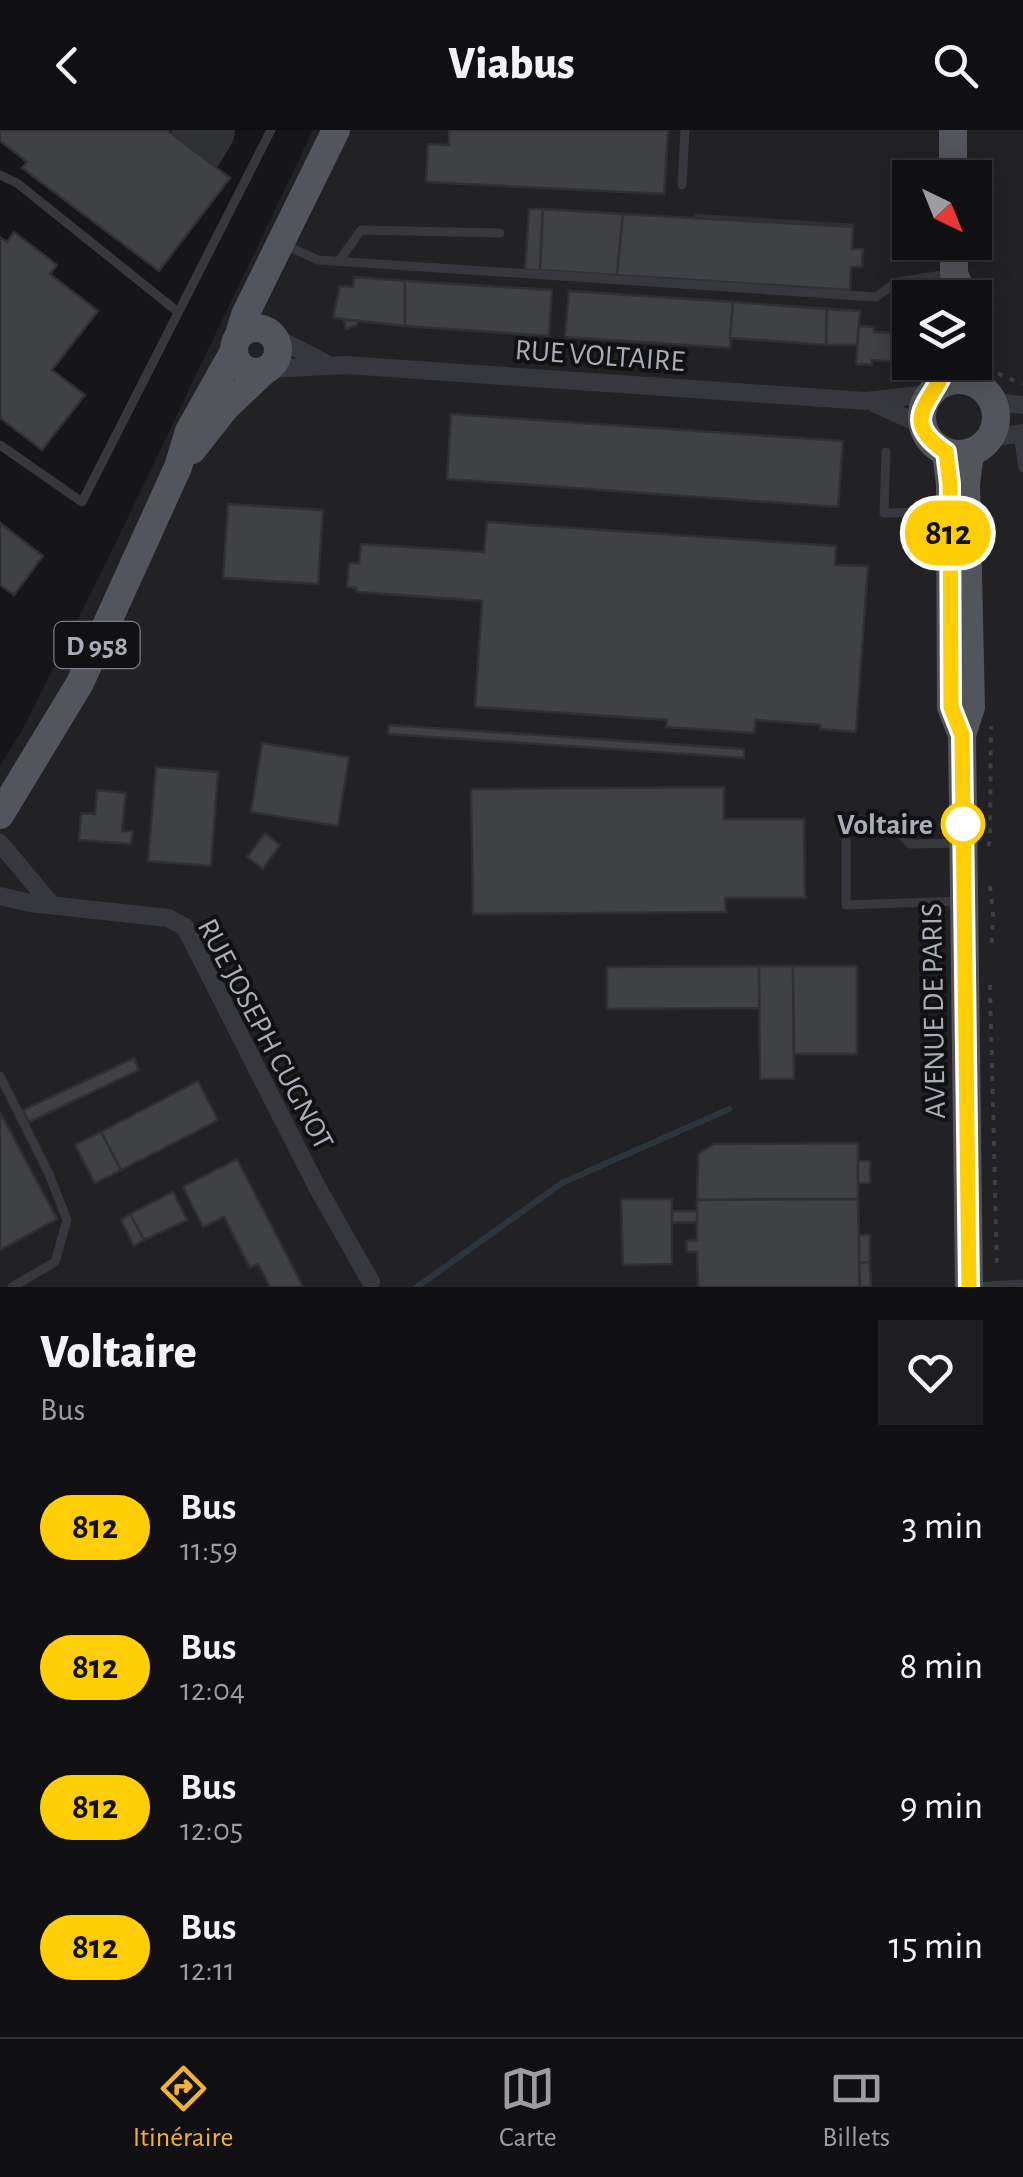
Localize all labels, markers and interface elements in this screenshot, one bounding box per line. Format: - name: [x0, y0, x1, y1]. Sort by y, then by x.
- icon: back: [40, 38, 95, 93]
- icon: search: [928, 38, 983, 93]
- text: Viabus: [448, 42, 575, 87]
- north arrow: [892, 160, 992, 260]
- map controls: [892, 160, 992, 380]
- button: layers: [892, 280, 992, 380]
- street label: RUE VOLTAIRE: [514, 335, 686, 377]
- line badge: 812: [890, 500, 1006, 566]
- text: 812: [925, 516, 971, 551]
- road number: D 958: [54, 622, 140, 668]
- marker: Voltaire: [942, 803, 984, 845]
- place label: Voltaire: [837, 810, 933, 840]
- street label: AVENUE DE PARIS: [917, 903, 951, 1119]
- street label: RUE JOSEPH CUGNOT: [192, 914, 339, 1155]
- button: heart: [878, 1320, 983, 1425]
- text: Voltaire: [40, 1329, 197, 1377]
- text: Bus: [40, 1394, 85, 1426]
- text: Bus: [180, 1489, 236, 1527]
- text: 3 min: [902, 1508, 983, 1546]
- text: 812: [72, 1510, 118, 1545]
- text: 11:59: [180, 1534, 238, 1566]
- text: Bus: [180, 1629, 236, 1667]
- text: 8 min: [900, 1648, 983, 1686]
- text: 812: [72, 1650, 118, 1685]
- text: 12:04: [180, 1674, 245, 1706]
- text: Bus: [180, 1769, 236, 1807]
- text: 9 min: [900, 1788, 983, 1826]
- text: 812: [72, 1790, 118, 1825]
- text: 12:05: [180, 1814, 243, 1846]
- text: Bus: [180, 1909, 236, 1947]
- text: 15 min: [889, 1928, 983, 1966]
- text: 812: [72, 1930, 118, 1965]
- text: 12:11: [180, 1954, 235, 1986]
- tab: Itinéraire: [133, 2061, 233, 2155]
- tab: Carte: [499, 2061, 557, 2155]
- tab: Billets: [822, 2061, 890, 2155]

